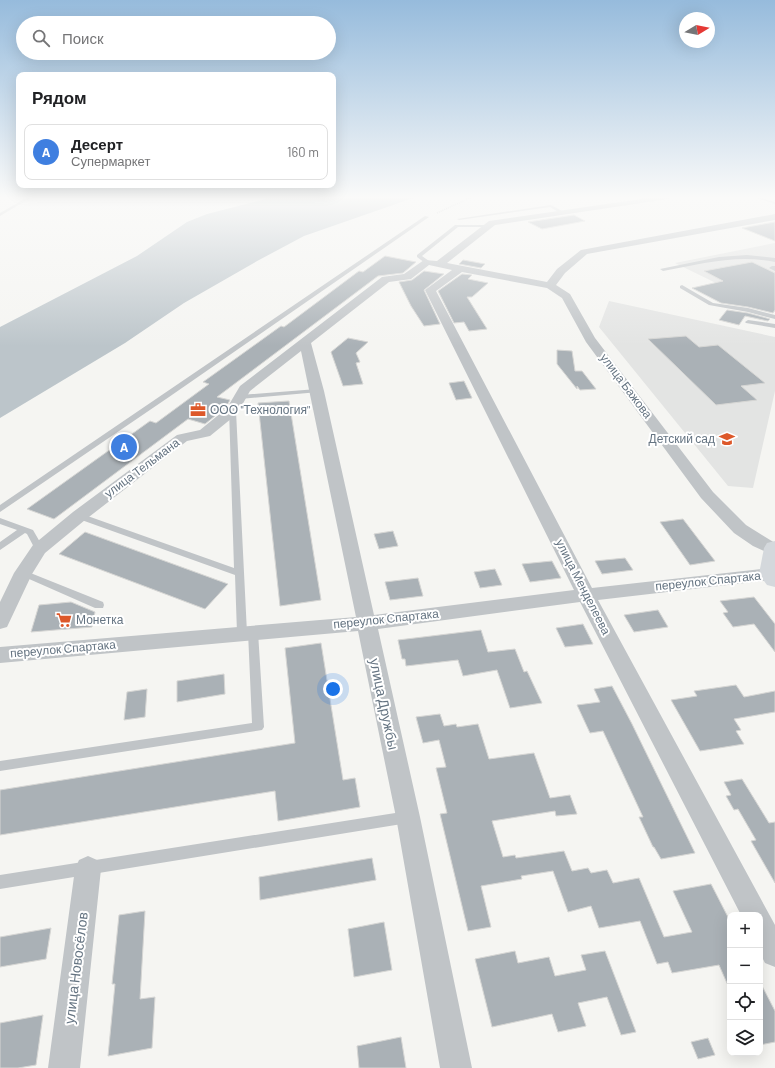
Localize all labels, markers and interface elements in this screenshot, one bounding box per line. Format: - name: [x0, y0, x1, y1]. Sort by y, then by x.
- north arrow: [679, 12, 715, 48]
- search box: [16, 16, 336, 60]
- icon: search: [30, 27, 52, 49]
- text: Поиск: [62, 29, 104, 47]
- text: Рядом: [32, 87, 87, 107]
- text: Десерт: [71, 135, 123, 153]
- text: A: [42, 144, 50, 160]
- text: 160 m: [287, 144, 319, 160]
- text: Супермаркет: [71, 153, 150, 169]
- street label: улица Бажова: [597, 350, 656, 421]
- office icon: ООО "Технология": [189, 401, 207, 419]
- place label: ООО "Технология": [210, 402, 310, 416]
- school or university icon: Детский сад: [718, 430, 736, 448]
- place label: Детский сад: [649, 431, 715, 446]
- pin: A: [111, 432, 137, 462]
- street label: улица Тельмана: [101, 434, 182, 501]
- street label: улица Менделеева: [553, 536, 614, 637]
- street label: переулок Спартака: [654, 567, 762, 594]
- street label: переулок Спартака: [332, 605, 440, 632]
- supermarket icon: Монетка: [55, 611, 73, 629]
- place label: Монетка: [76, 612, 124, 626]
- street label: переулок Спартака: [9, 636, 117, 661]
- street label: улица Дружбы: [366, 657, 402, 751]
- your location: [323, 679, 343, 699]
- street label: улица Новосёлов: [60, 911, 91, 1025]
- map controls: [727, 912, 763, 1056]
- button: +: [727, 912, 763, 948]
- button: −: [727, 948, 763, 984]
- button: locate: [727, 984, 763, 1020]
- button: layers: [727, 1020, 763, 1056]

